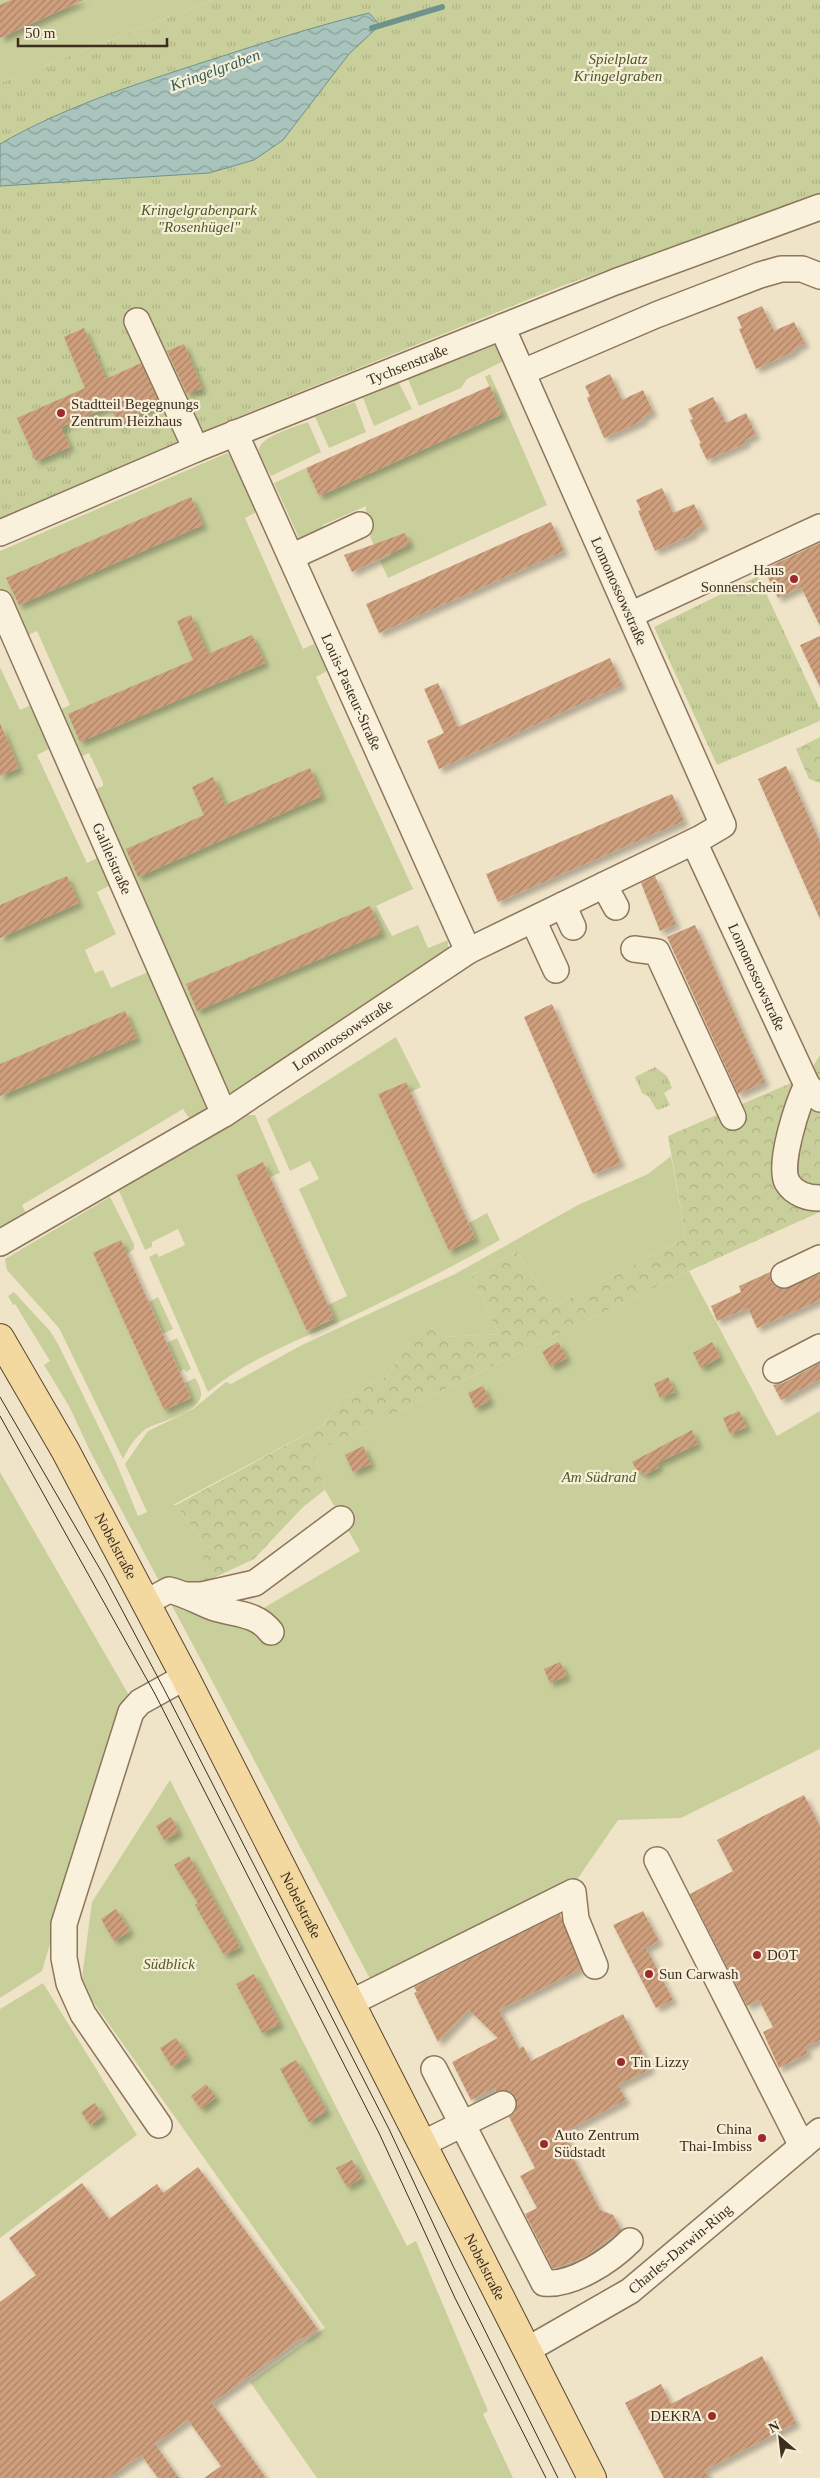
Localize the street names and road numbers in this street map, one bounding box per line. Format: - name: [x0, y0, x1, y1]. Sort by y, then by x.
- street label: Tychsenstraße: [365, 341, 451, 388]
- street label: Lomonossowstraße: [588, 534, 650, 648]
- street label: Louis-Pasteur-Straße: [318, 631, 385, 753]
- street label: Galileistraße: [89, 820, 135, 897]
- street label: Lomonossowstraße: [725, 921, 789, 1034]
- street label: Lomonossowstraße: [290, 996, 396, 1074]
- street label: Nobelstraße: [92, 1510, 140, 1582]
- street label: Nobelstraße: [277, 1869, 325, 1941]
- street label: Charles-Darwin-Ring: [625, 2201, 735, 2297]
- street label: Nobelstraße: [461, 2231, 508, 2303]

